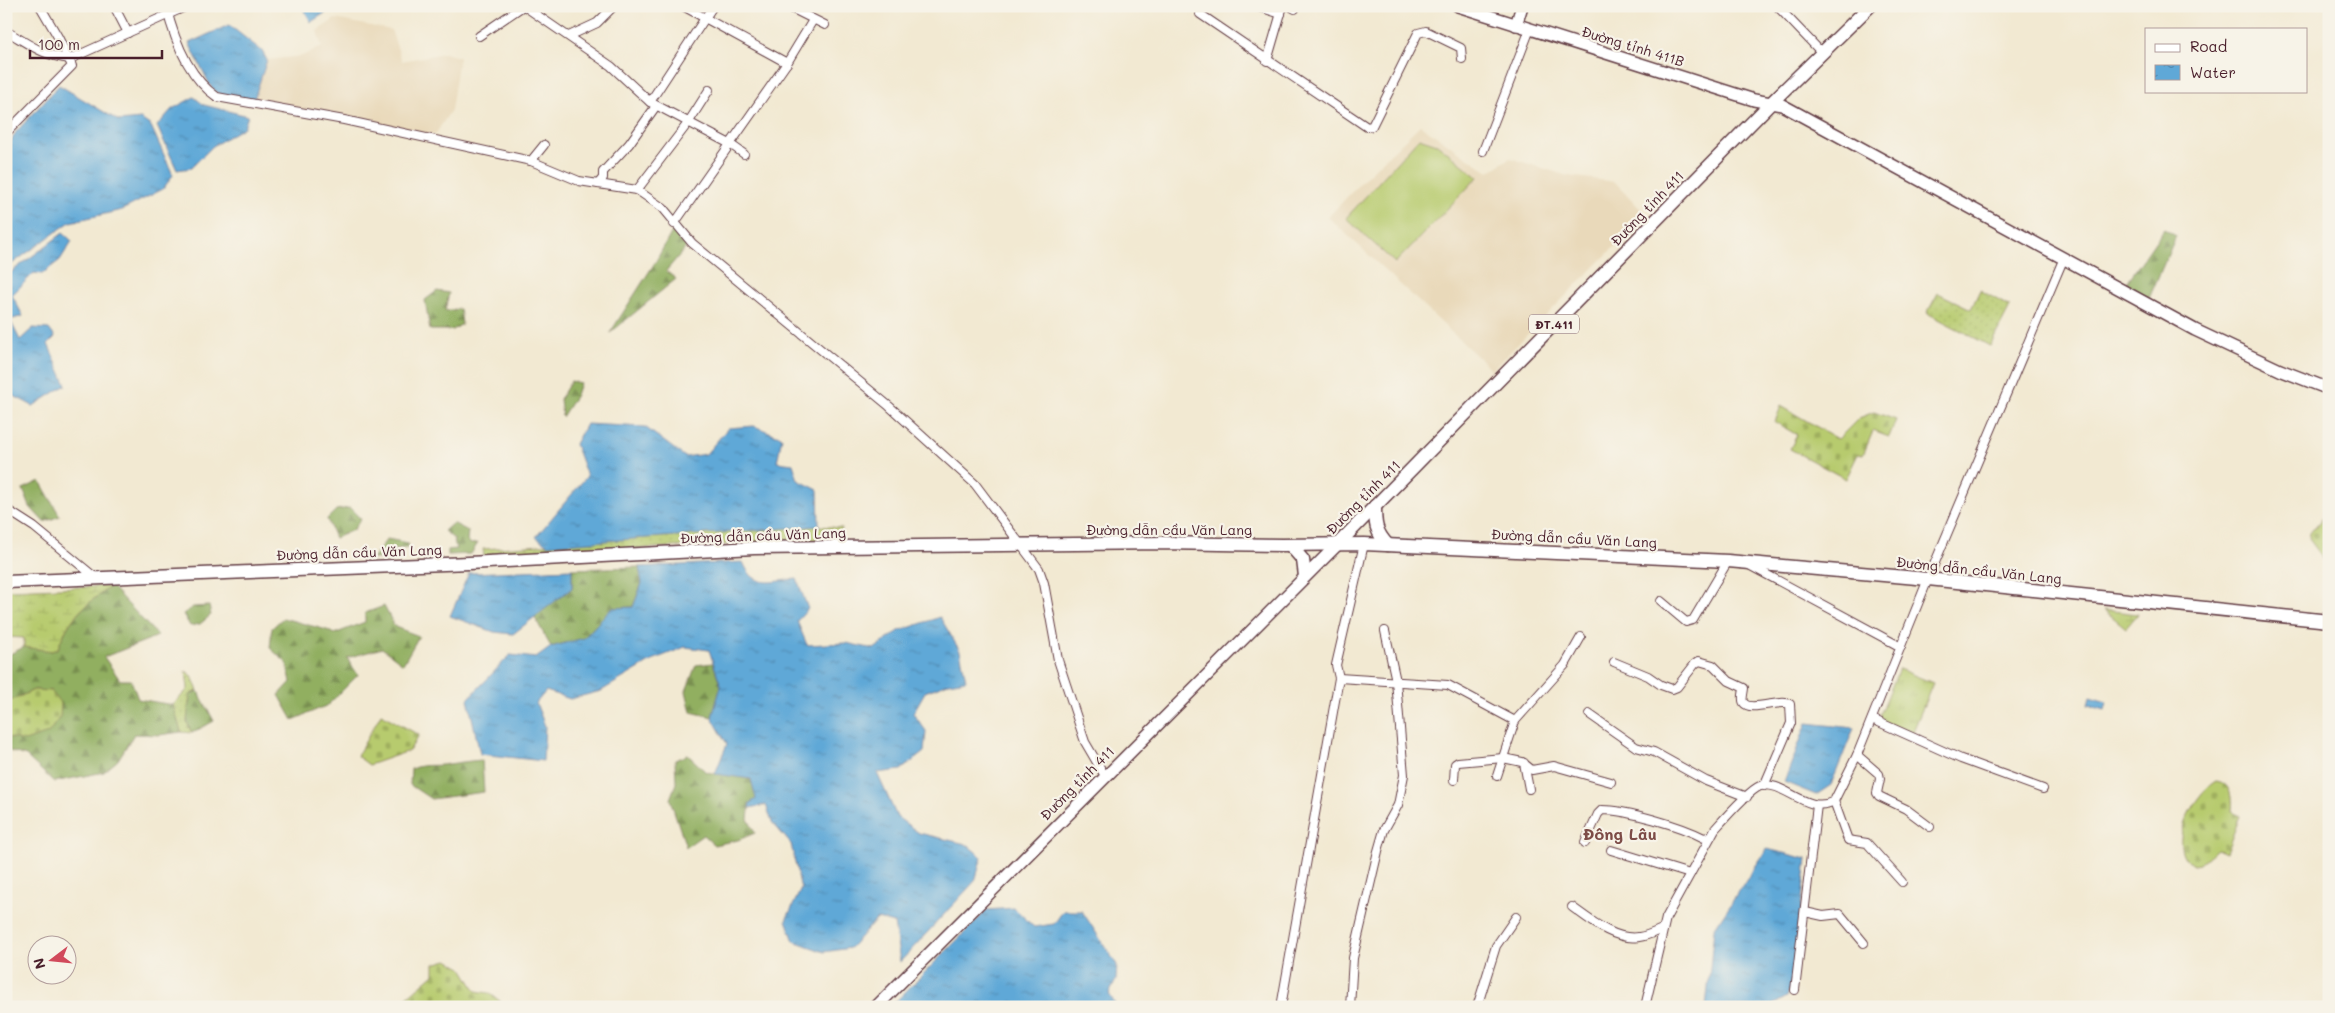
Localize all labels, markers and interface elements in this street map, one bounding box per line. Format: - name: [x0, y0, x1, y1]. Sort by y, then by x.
- street label: Đường tỉnh 411B: [1579, 21, 1687, 71]
- scale bar: [30, 28, 162, 60]
- legend: [2145, 28, 2308, 92]
- text: 100 m: [38, 34, 80, 54]
- text: Road: [2190, 36, 2227, 56]
- text: Water: [2190, 62, 2236, 82]
- street label: Đường tỉnh 411: [1606, 166, 1688, 250]
- road number: ĐT.411: [1529, 314, 1579, 334]
- street label: Đường tỉnh 411: [1322, 456, 1404, 538]
- street label: Đường dẫn cầu Văn Lang: [1086, 520, 1252, 539]
- street label: Đường dẫn cầu Văn Lang: [680, 523, 846, 547]
- street label: Đường dẫn cầu Văn Lang: [1491, 524, 1657, 552]
- street label: Đường dẫn cầu Văn Lang: [276, 540, 442, 564]
- street label: Đường dẫn cầu Văn Lang: [1895, 552, 2063, 588]
- street label: Đường tỉnh 411: [1036, 742, 1118, 824]
- district label: Đông Lâu: [1583, 823, 1657, 844]
- north arrow: [28, 936, 78, 986]
- text: N: [28, 956, 50, 971]

